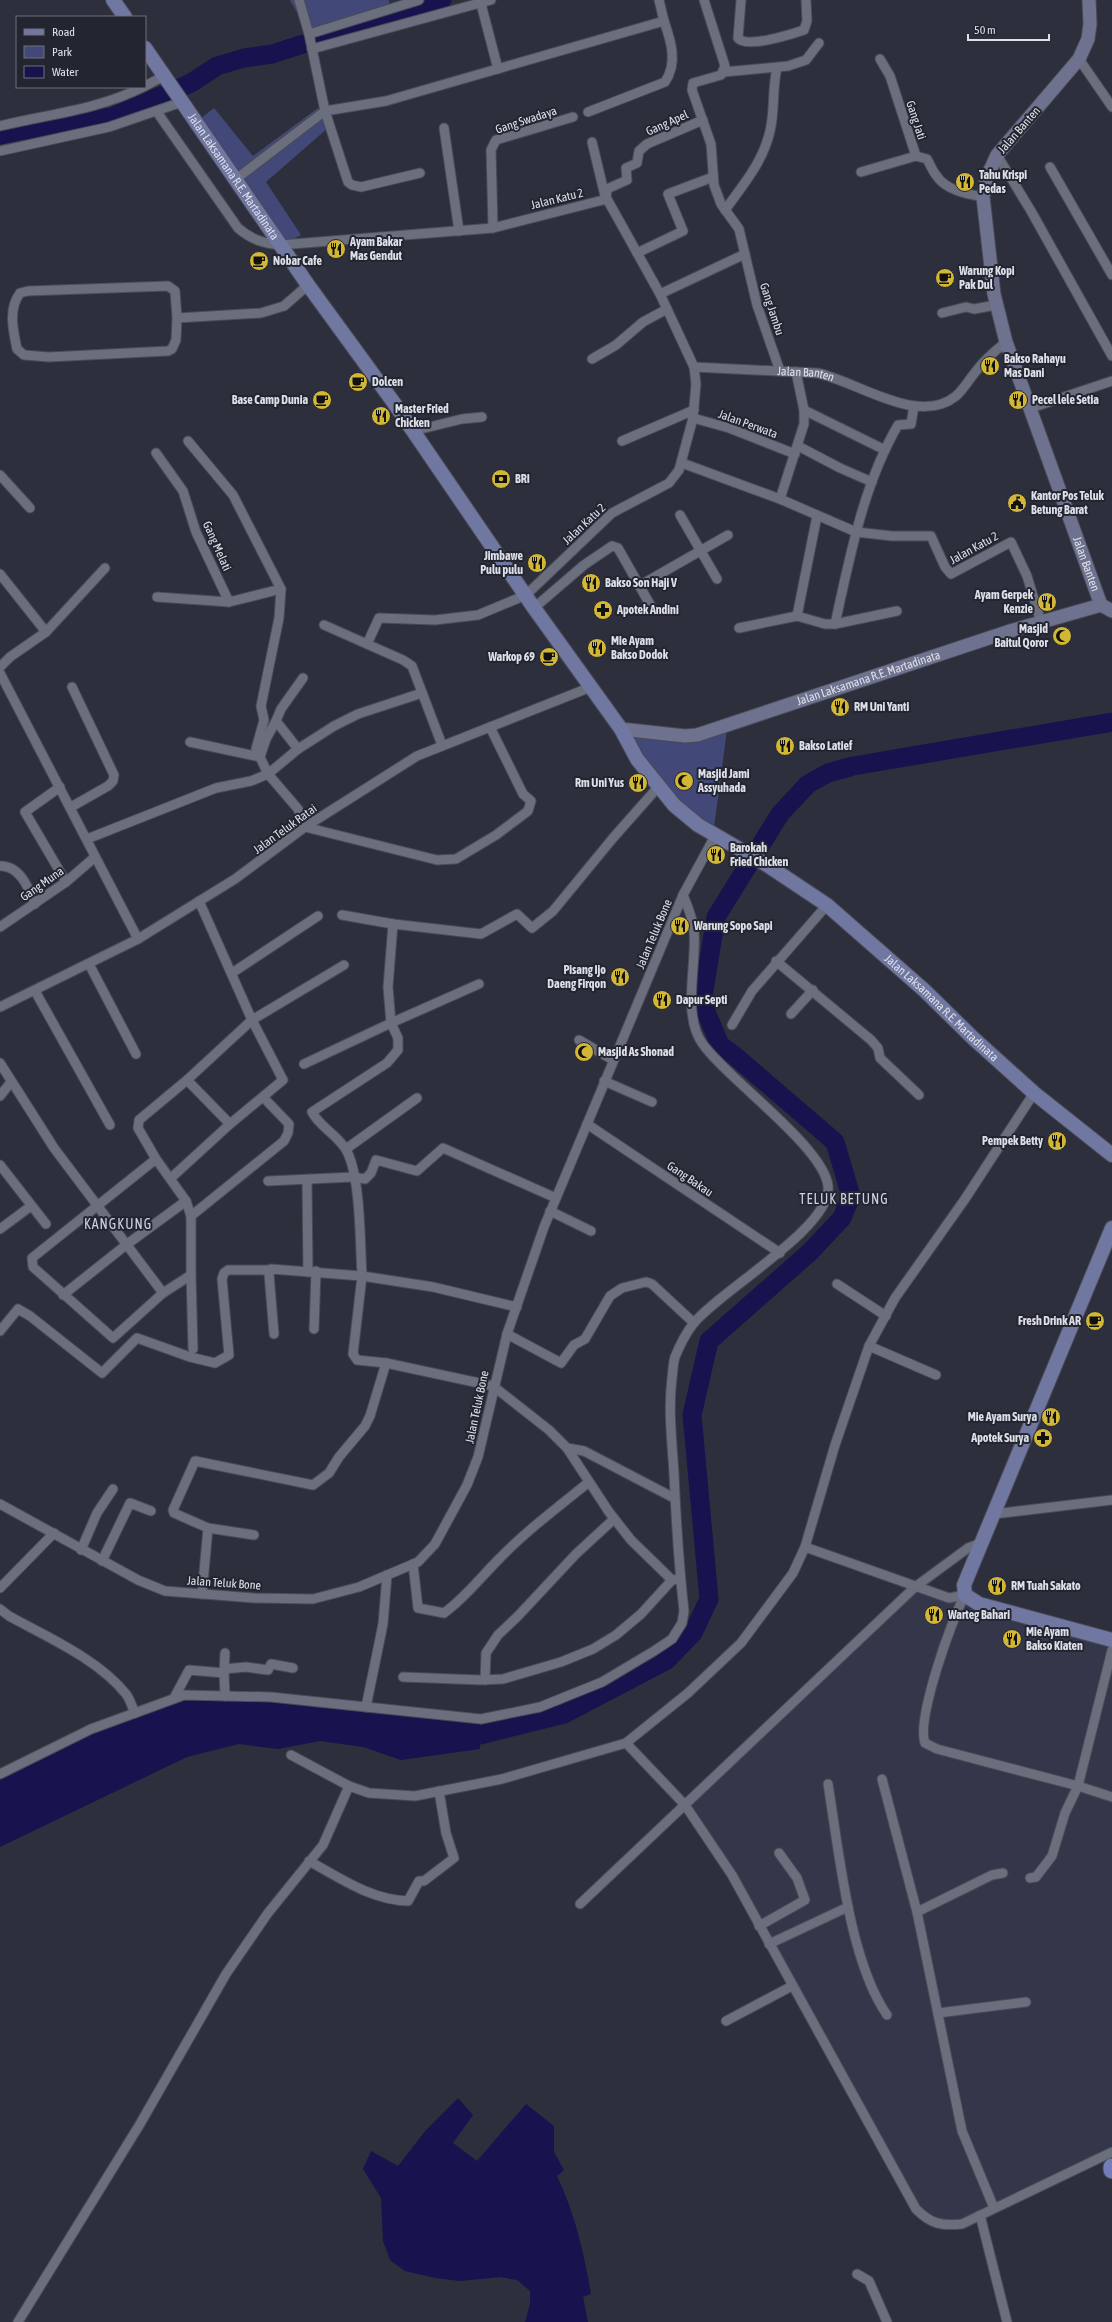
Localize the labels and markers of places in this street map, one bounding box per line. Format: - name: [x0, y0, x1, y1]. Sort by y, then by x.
- place label: Tahu Krispi Pedas: [979, 168, 1027, 196]
- restaurant icon: Tahu Krispi Pedas: [954, 171, 976, 193]
- place label: Ayam Bakar Mas Gendut: [349, 235, 403, 263]
- restaurant icon: Ayam Bakar Mas Gendut: [325, 238, 347, 260]
- cafe icon: Nobar Cafe: [248, 250, 270, 272]
- place label: Nobar Cafe: [273, 254, 322, 268]
- place label: Warung Kopi Pak Dul: [958, 264, 1015, 292]
- cafe icon: Warung Kopi Pak Dul: [934, 267, 956, 289]
- place label: Bakso Rahayu Mas Dani: [1004, 352, 1066, 380]
- restaurant icon: Bakso Rahayu Mas Dani: [979, 355, 1001, 377]
- cafe icon: Dolcen: [347, 371, 369, 393]
- place label: Dolcen: [372, 375, 403, 389]
- cafe icon: Base Camp Dunia: [311, 389, 333, 411]
- restaurant icon: Pecel lele Setia: [1007, 389, 1029, 411]
- place label: Base Camp Dunia: [232, 393, 308, 407]
- place label: Pecel lele Setia: [1032, 393, 1099, 407]
- place label: Master Fried Chicken: [395, 402, 449, 430]
- restaurant icon: Master Fried Chicken: [370, 405, 392, 427]
- bank icon: BRI: [490, 468, 512, 490]
- place label: BRI: [515, 472, 530, 486]
- place label: Kantor Pos Teluk Betung Barat: [1031, 489, 1104, 517]
- public building icon: Kantor Pos Teluk Betung Barat: [1006, 492, 1028, 514]
- place label: Jimbawe Pulu pulu: [480, 549, 524, 577]
- restaurant icon: Jimbawe Pulu pulu: [526, 552, 548, 574]
- restaurant icon: Bakso Son Haji V: [580, 572, 602, 594]
- place label: Bakso Son Haji V: [605, 576, 677, 590]
- place label: Ayam Gerpek Kenzie: [974, 588, 1034, 616]
- restaurant icon: Ayam Gerpek Kenzie: [1036, 591, 1058, 613]
- pharmacy icon: Apotek Andini: [592, 599, 614, 621]
- place label: Apotek Andini: [616, 603, 679, 617]
- place label: Masjid Baitul Qoror: [995, 622, 1048, 650]
- mosque icon: Masjid Baitul Qoror: [1051, 625, 1073, 647]
- place label: Mie Ayam Bakso Dodok: [611, 634, 669, 662]
- restaurant icon: Mie Ayam Bakso Dodok: [586, 637, 608, 659]
- cafe icon: Warkop 69: [538, 646, 560, 668]
- place label: Warkop 69: [487, 650, 535, 664]
- restaurant icon: RM Uni Yanti: [829, 696, 851, 718]
- place label: RM Uni Yanti: [854, 700, 909, 714]
- restaurant icon: Bakso Latief: [774, 735, 796, 757]
- place label: Bakso Latief: [799, 739, 853, 753]
- place label: Masjid Jami Assyuhada: [697, 767, 750, 795]
- mosque icon: Masjid Jami Assyuhada: [673, 770, 695, 792]
- restaurant icon: Rm Uni Yus: [627, 772, 649, 794]
- place label: Rm Uni Yus: [575, 776, 625, 790]
- place label: Barokah Fried Chicken: [730, 841, 789, 869]
- restaurant icon: Barokah Fried Chicken: [705, 844, 727, 866]
- restaurant icon: Warung Sopo Sapi: [669, 915, 691, 937]
- place label: Warung Sopo Sapi: [693, 919, 773, 933]
- place label: Pisang Ijo Daeng Firqon: [547, 963, 606, 991]
- restaurant icon: Pisang Ijo Daeng Firqon: [609, 966, 631, 988]
- restaurant icon: Dapur Septi: [651, 989, 673, 1011]
- place label: Dapur Septi: [676, 993, 728, 1007]
- mosque icon: Masjid As Shonad: [573, 1041, 595, 1063]
- place label: Masjid As Shonad: [598, 1045, 674, 1059]
- restaurant icon: Pempek Betty: [1046, 1130, 1068, 1152]
- place label: Pempek Betty: [982, 1134, 1043, 1148]
- cafe icon: Fresh Drink AR: [1084, 1310, 1106, 1332]
- place label: Fresh Drink AR: [1018, 1314, 1081, 1328]
- restaurant icon: Mie Ayam Surya: [1040, 1406, 1062, 1428]
- place label: Mie Ayam Surya: [968, 1410, 1037, 1424]
- pharmacy icon: Apotek Surya: [1032, 1427, 1054, 1449]
- place label: Apotek Surya: [970, 1431, 1029, 1445]
- restaurant icon: RM Tuah Sakato: [986, 1575, 1008, 1597]
- place label: RM Tuah Sakato: [1011, 1579, 1081, 1593]
- restaurant icon: Warteg Bahari: [923, 1604, 945, 1626]
- place label: Warteg Bahari: [947, 1608, 1010, 1622]
- place label: Mie Ayam Bakso Kiaten: [1026, 1625, 1083, 1653]
- restaurant icon: Mie Ayam Bakso Kiaten: [1001, 1628, 1023, 1650]

